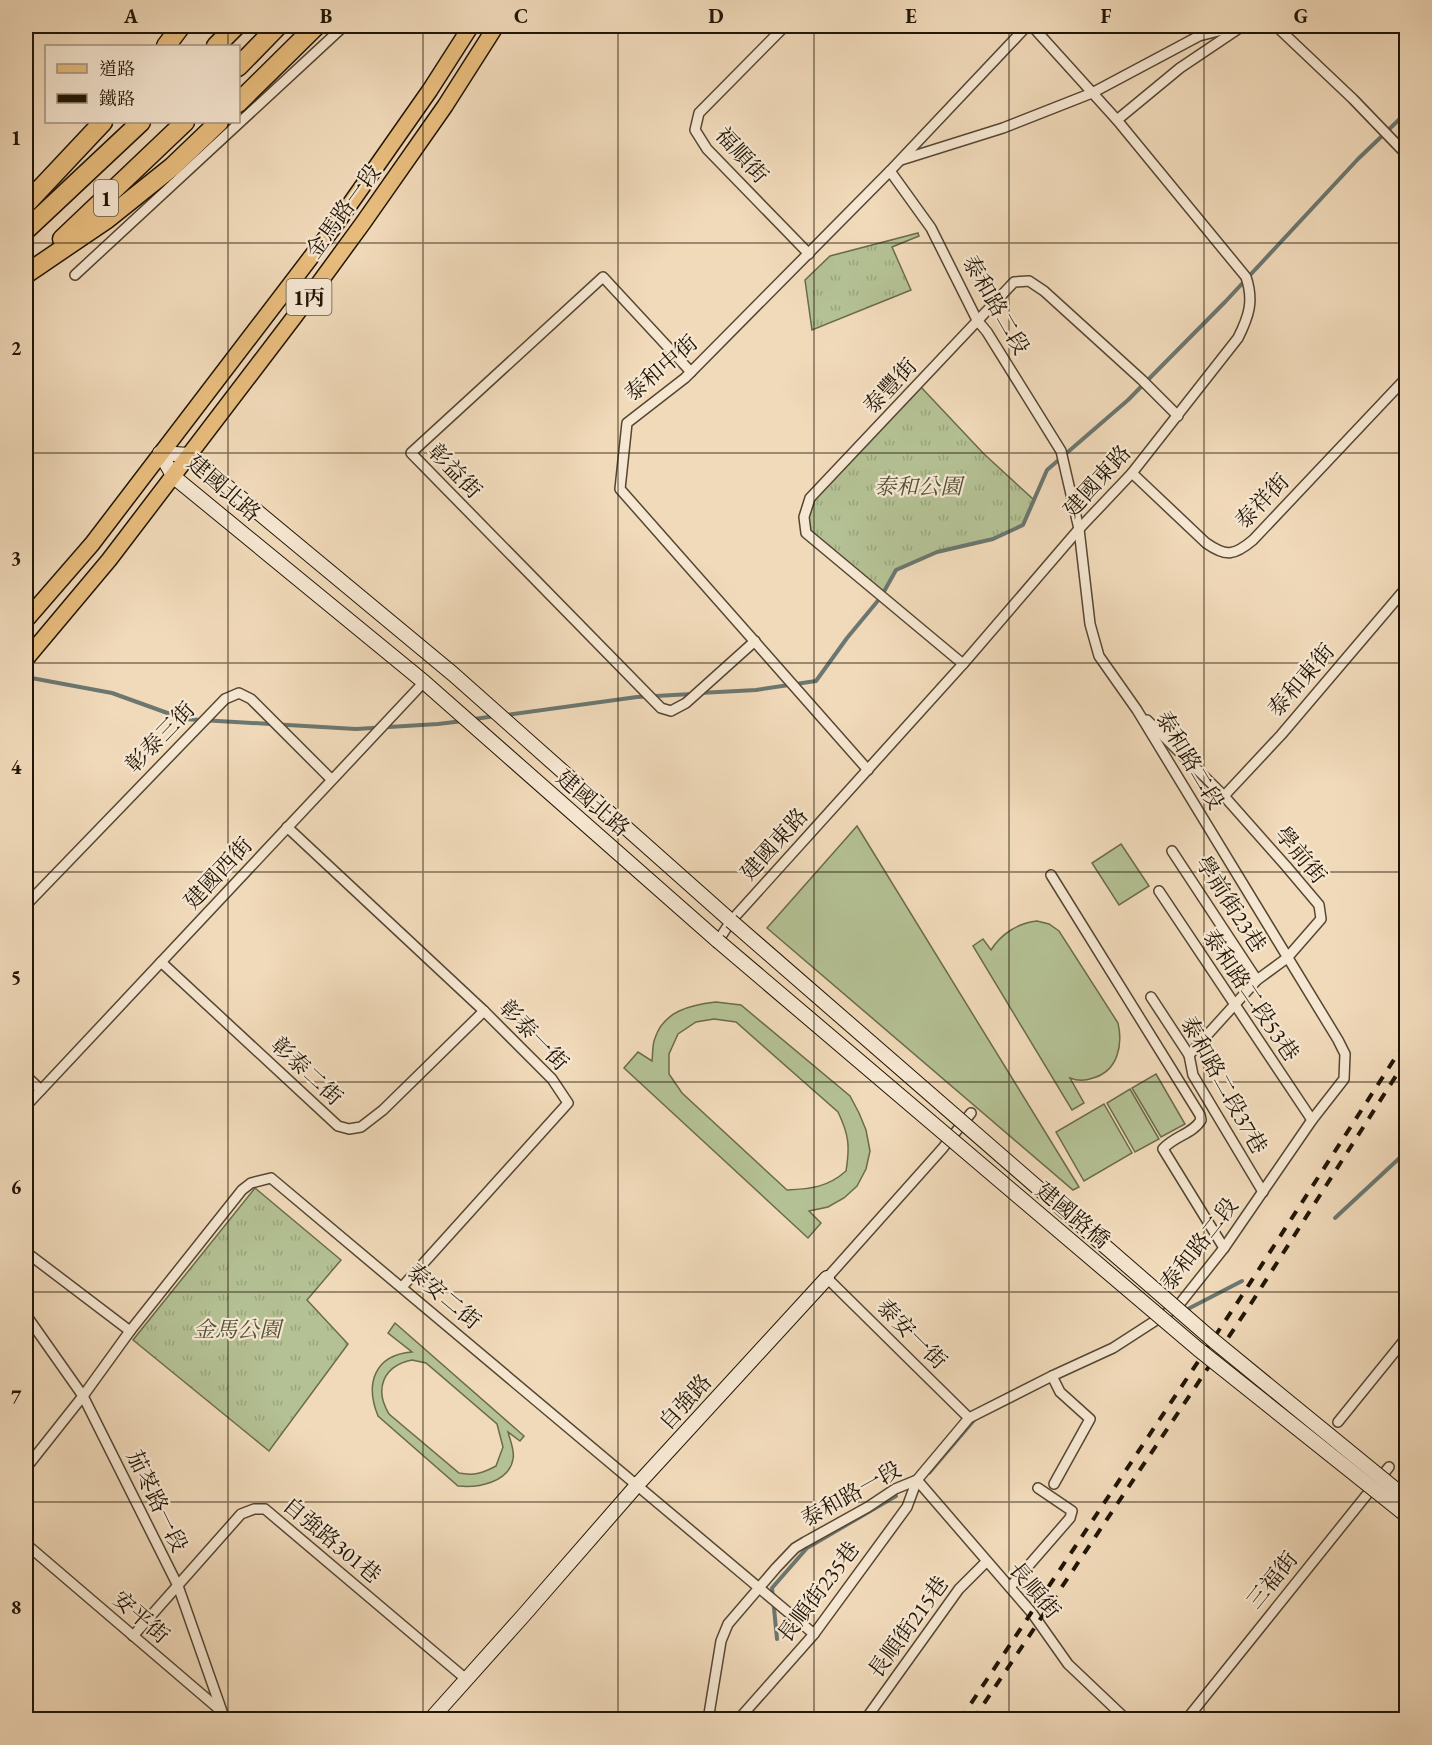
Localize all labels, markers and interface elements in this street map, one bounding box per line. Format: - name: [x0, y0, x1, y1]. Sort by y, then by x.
- text: A: [123, 3, 139, 29]
- text: B: [320, 3, 332, 29]
- text: C: [514, 3, 528, 29]
- text: D: [708, 3, 724, 29]
- text: E: [905, 3, 917, 29]
- text: F: [1101, 3, 1112, 29]
- text: G: [1294, 3, 1308, 29]
- legend: [45, 45, 240, 123]
- text: 道路: [99, 57, 135, 80]
- text: 鐵路: [99, 87, 135, 110]
- street label: 福順街: [709, 121, 775, 189]
- text: 1: [11, 125, 21, 151]
- street label: 金馬路一段: [299, 158, 387, 264]
- road number: 1: [94, 180, 118, 216]
- street label: 泰和路二段: [956, 250, 1036, 360]
- road number: 1丙: [286, 279, 332, 315]
- street label: 泰和中街: [618, 328, 704, 408]
- text: 2: [11, 335, 22, 361]
- street label: 泰豐街: [857, 352, 923, 420]
- street label: 彰益街: [422, 437, 488, 505]
- street label: 建國東路: [1057, 439, 1137, 523]
- street label: 建國北路: [181, 448, 267, 528]
- street label: 泰祥街: [1229, 467, 1295, 535]
- park label: 泰和公園: [874, 472, 965, 501]
- text: 3: [11, 545, 21, 571]
- street label: 泰和東街: [1261, 637, 1341, 723]
- street label: 彰泰三街: [119, 695, 201, 779]
- street label: 泰和路二段: [1149, 705, 1231, 815]
- text: 4: [11, 754, 22, 780]
- street label: 建國北路: [550, 763, 636, 843]
- street label: 建國東路: [734, 802, 814, 886]
- street label: 學前街: [1269, 820, 1333, 890]
- street label: 建國西街: [177, 831, 259, 915]
- street label: 學前街23巷: [1189, 850, 1273, 958]
- street label: 泰和路二段53巷: [1196, 923, 1306, 1067]
- text: 5: [11, 964, 21, 990]
- street label: 彰泰一街: [493, 993, 575, 1077]
- street label: 泰和路二段37巷: [1174, 1011, 1274, 1159]
- street label: 彰泰二街: [265, 1030, 349, 1112]
- text: 6: [11, 1174, 22, 1200]
- street label: 建國路橋: [1030, 1176, 1116, 1254]
- street label: 泰和路二段: [1154, 1192, 1244, 1296]
- street label: 泰安二街: [401, 1257, 487, 1335]
- street label: 泰安一街: [871, 1293, 953, 1375]
- park label: 金馬公園: [193, 1315, 284, 1344]
- street label: 自強路: [652, 1368, 718, 1436]
- text: 7: [11, 1384, 22, 1410]
- street label: 茄苳路一段: [120, 1445, 194, 1557]
- street label: 泰和路一段: [796, 1455, 906, 1533]
- street label: 自強路301巷: [277, 1490, 387, 1590]
- street label: 長順街235巷: [770, 1535, 866, 1649]
- street label: 三福街: [1240, 1545, 1304, 1615]
- street label: 長順街: [1003, 1555, 1067, 1625]
- street label: 長順街215巷: [861, 1570, 955, 1684]
- street label: 安平街: [107, 1584, 175, 1650]
- text: 8: [11, 1594, 21, 1620]

